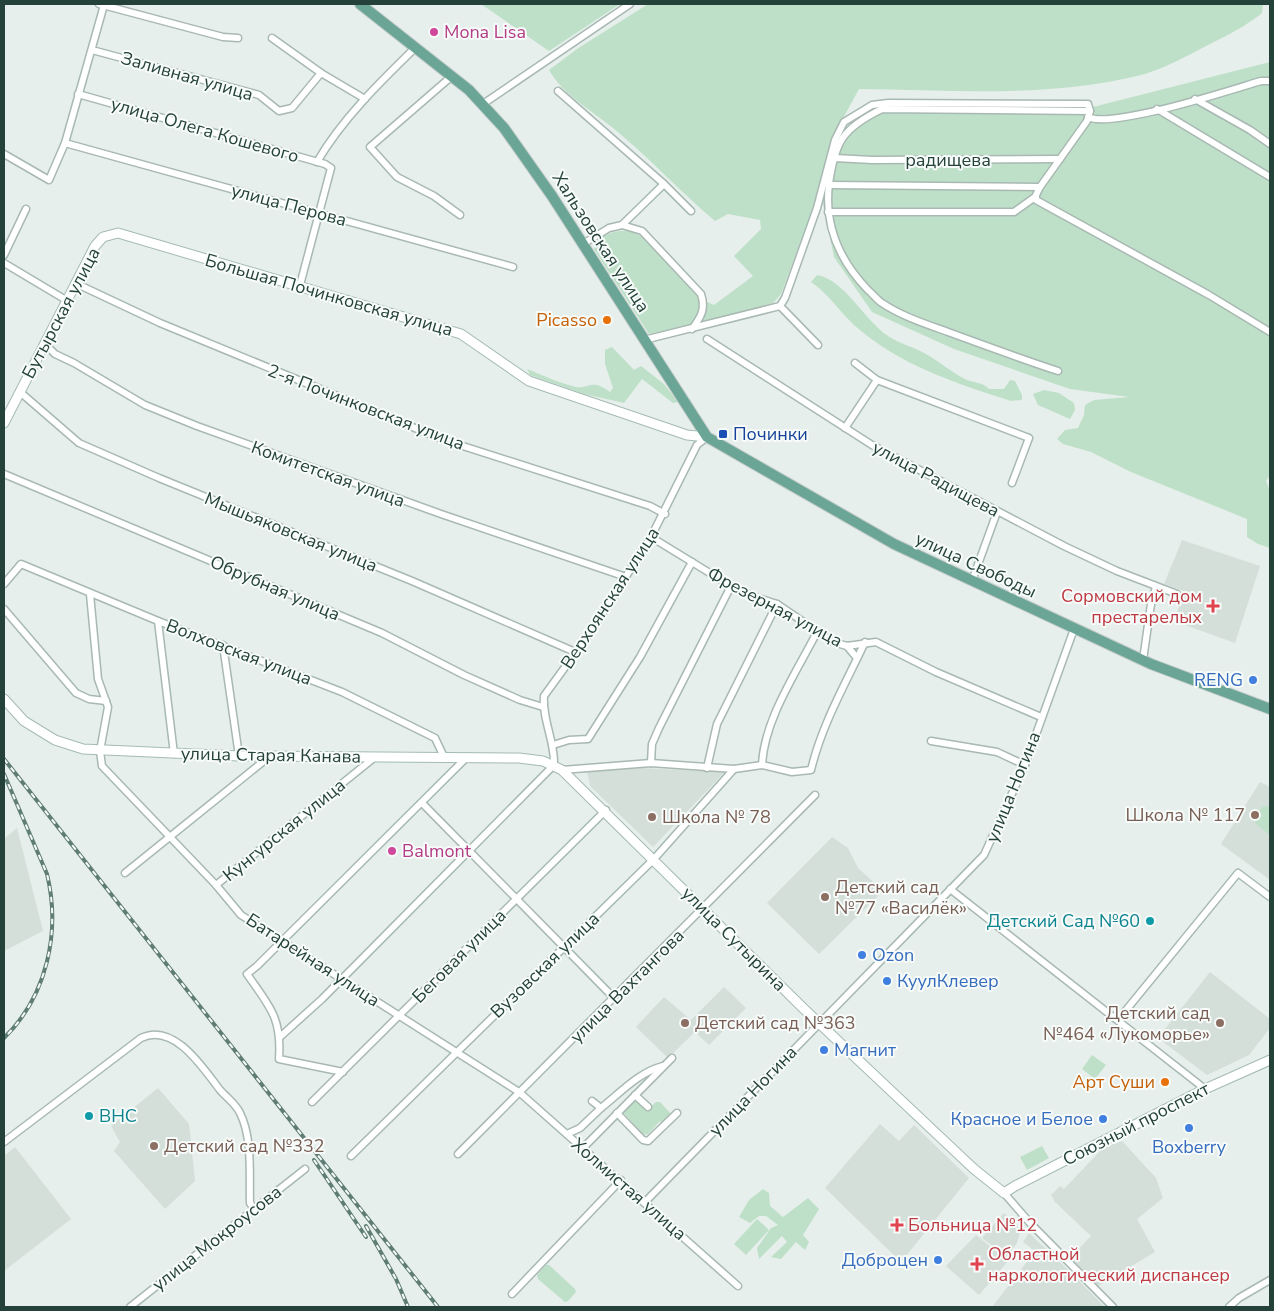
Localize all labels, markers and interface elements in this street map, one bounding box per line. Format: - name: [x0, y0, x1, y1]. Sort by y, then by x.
- place label: Mona Lisa: [444, 20, 526, 44]
- marker: Mona Lisa: [428, 26, 440, 38]
- street label: Заливная улица: [118, 46, 256, 106]
- street label: улица Олега Кошевого: [108, 92, 302, 168]
- street label: радищева: [905, 148, 991, 172]
- street label: Хальзовская улица: [547, 167, 655, 317]
- street label: улица Перова: [229, 178, 349, 232]
- street label: Бутырская улица: [16, 243, 106, 383]
- street label: Большая Починковская улица: [202, 248, 456, 342]
- place label: Picasso: [536, 308, 597, 332]
- marker: Picasso: [601, 314, 613, 326]
- street label: 2-я Починковская улица: [264, 358, 468, 456]
- place label: Починки: [733, 422, 808, 446]
- marker: Починки: [717, 428, 729, 440]
- street label: Комитетская улица: [248, 435, 408, 513]
- street label: улица Радищева: [868, 435, 1004, 523]
- street label: Мышьяковская улица: [201, 486, 381, 578]
- street label: Верхоянская улица: [555, 522, 665, 674]
- street label: улица Свободы: [911, 526, 1041, 604]
- street label: Обрубная улица: [206, 550, 344, 626]
- street label: Фрезерная улица: [703, 561, 847, 653]
- place label: Сормовский дом престарелых: [1061, 584, 1202, 629]
- marker: Сормовский дом престарелых: [1206, 599, 1220, 613]
- street label: Волховская улица: [163, 613, 315, 691]
- place label: RENG: [1194, 668, 1243, 692]
- marker: RENG: [1247, 674, 1259, 686]
- street label: улица Ногина: [980, 728, 1046, 846]
- street label: улица Старая Канава: [181, 741, 361, 769]
- street label: Кунгурская улица: [218, 773, 350, 887]
- place label: Школа № 117: [1125, 803, 1245, 827]
- place label: Школа № 78: [662, 805, 771, 829]
- marker: Школа № 117: [1249, 809, 1261, 821]
- marker: Школа № 78: [646, 811, 658, 823]
- place label: Balmont: [402, 839, 472, 863]
- marker: Balmont: [386, 845, 398, 857]
- place label: Детский сад №77 «Василёк»: [835, 875, 967, 920]
- street label: улица Сутырина: [676, 881, 792, 997]
- marker: Детский сад №77 «Василёк»: [819, 891, 831, 903]
- street label: Беговая улица: [407, 904, 511, 1008]
- street label: Вузовская улица: [485, 907, 605, 1023]
- street label: Батарейная улица: [241, 908, 385, 1012]
- place label: Детский Сад №60: [987, 909, 1140, 933]
- marker: Детский Сад №60: [1144, 915, 1156, 927]
- street label: улица Вахтангова: [565, 924, 689, 1048]
- place label: Ozon: [872, 943, 914, 967]
- marker: Ozon: [856, 949, 868, 961]
- place label: КуулКлевер: [897, 969, 999, 993]
- marker: КуулКлевер: [881, 975, 893, 987]
- place label: Детский сад №464 «Лукоморье»: [1043, 1001, 1210, 1046]
- place label: Детский сад №363: [695, 1011, 856, 1035]
- marker: Детский сад №363: [679, 1017, 691, 1029]
- marker: Детский сад №464 «Лукоморье»: [1214, 1017, 1226, 1029]
- place label: Магнит: [834, 1038, 896, 1062]
- street label: улица Ногина: [704, 1040, 802, 1142]
- marker: Магнит: [818, 1044, 830, 1056]
- place label: Арт Суши: [1072, 1070, 1155, 1094]
- marker: Арт Суши: [1159, 1076, 1171, 1088]
- street label: Союзный проспект: [1059, 1077, 1213, 1171]
- place label: ВНС: [99, 1104, 137, 1128]
- place label: Красное и Белое: [950, 1107, 1093, 1131]
- marker: ВНС: [83, 1110, 95, 1122]
- marker: Красное и Белое: [1097, 1113, 1109, 1125]
- marker: Boxberry: [1183, 1122, 1195, 1134]
- street label: Холмистая улица: [566, 1132, 692, 1246]
- place label: Детский сад №332: [164, 1134, 325, 1158]
- place label: Boxberry: [1152, 1135, 1227, 1159]
- marker: Детский сад №332: [148, 1140, 160, 1152]
- street label: улица Мокроусова: [147, 1180, 287, 1296]
- place label: Больница №12: [908, 1213, 1037, 1237]
- marker: Больница №12: [890, 1218, 904, 1232]
- place label: Областной наркологический диспансер: [988, 1242, 1230, 1287]
- place label: Доброцен: [842, 1248, 928, 1272]
- marker: Доброцен: [932, 1254, 944, 1266]
- marker: Областной наркологический диспансер: [970, 1257, 984, 1271]

